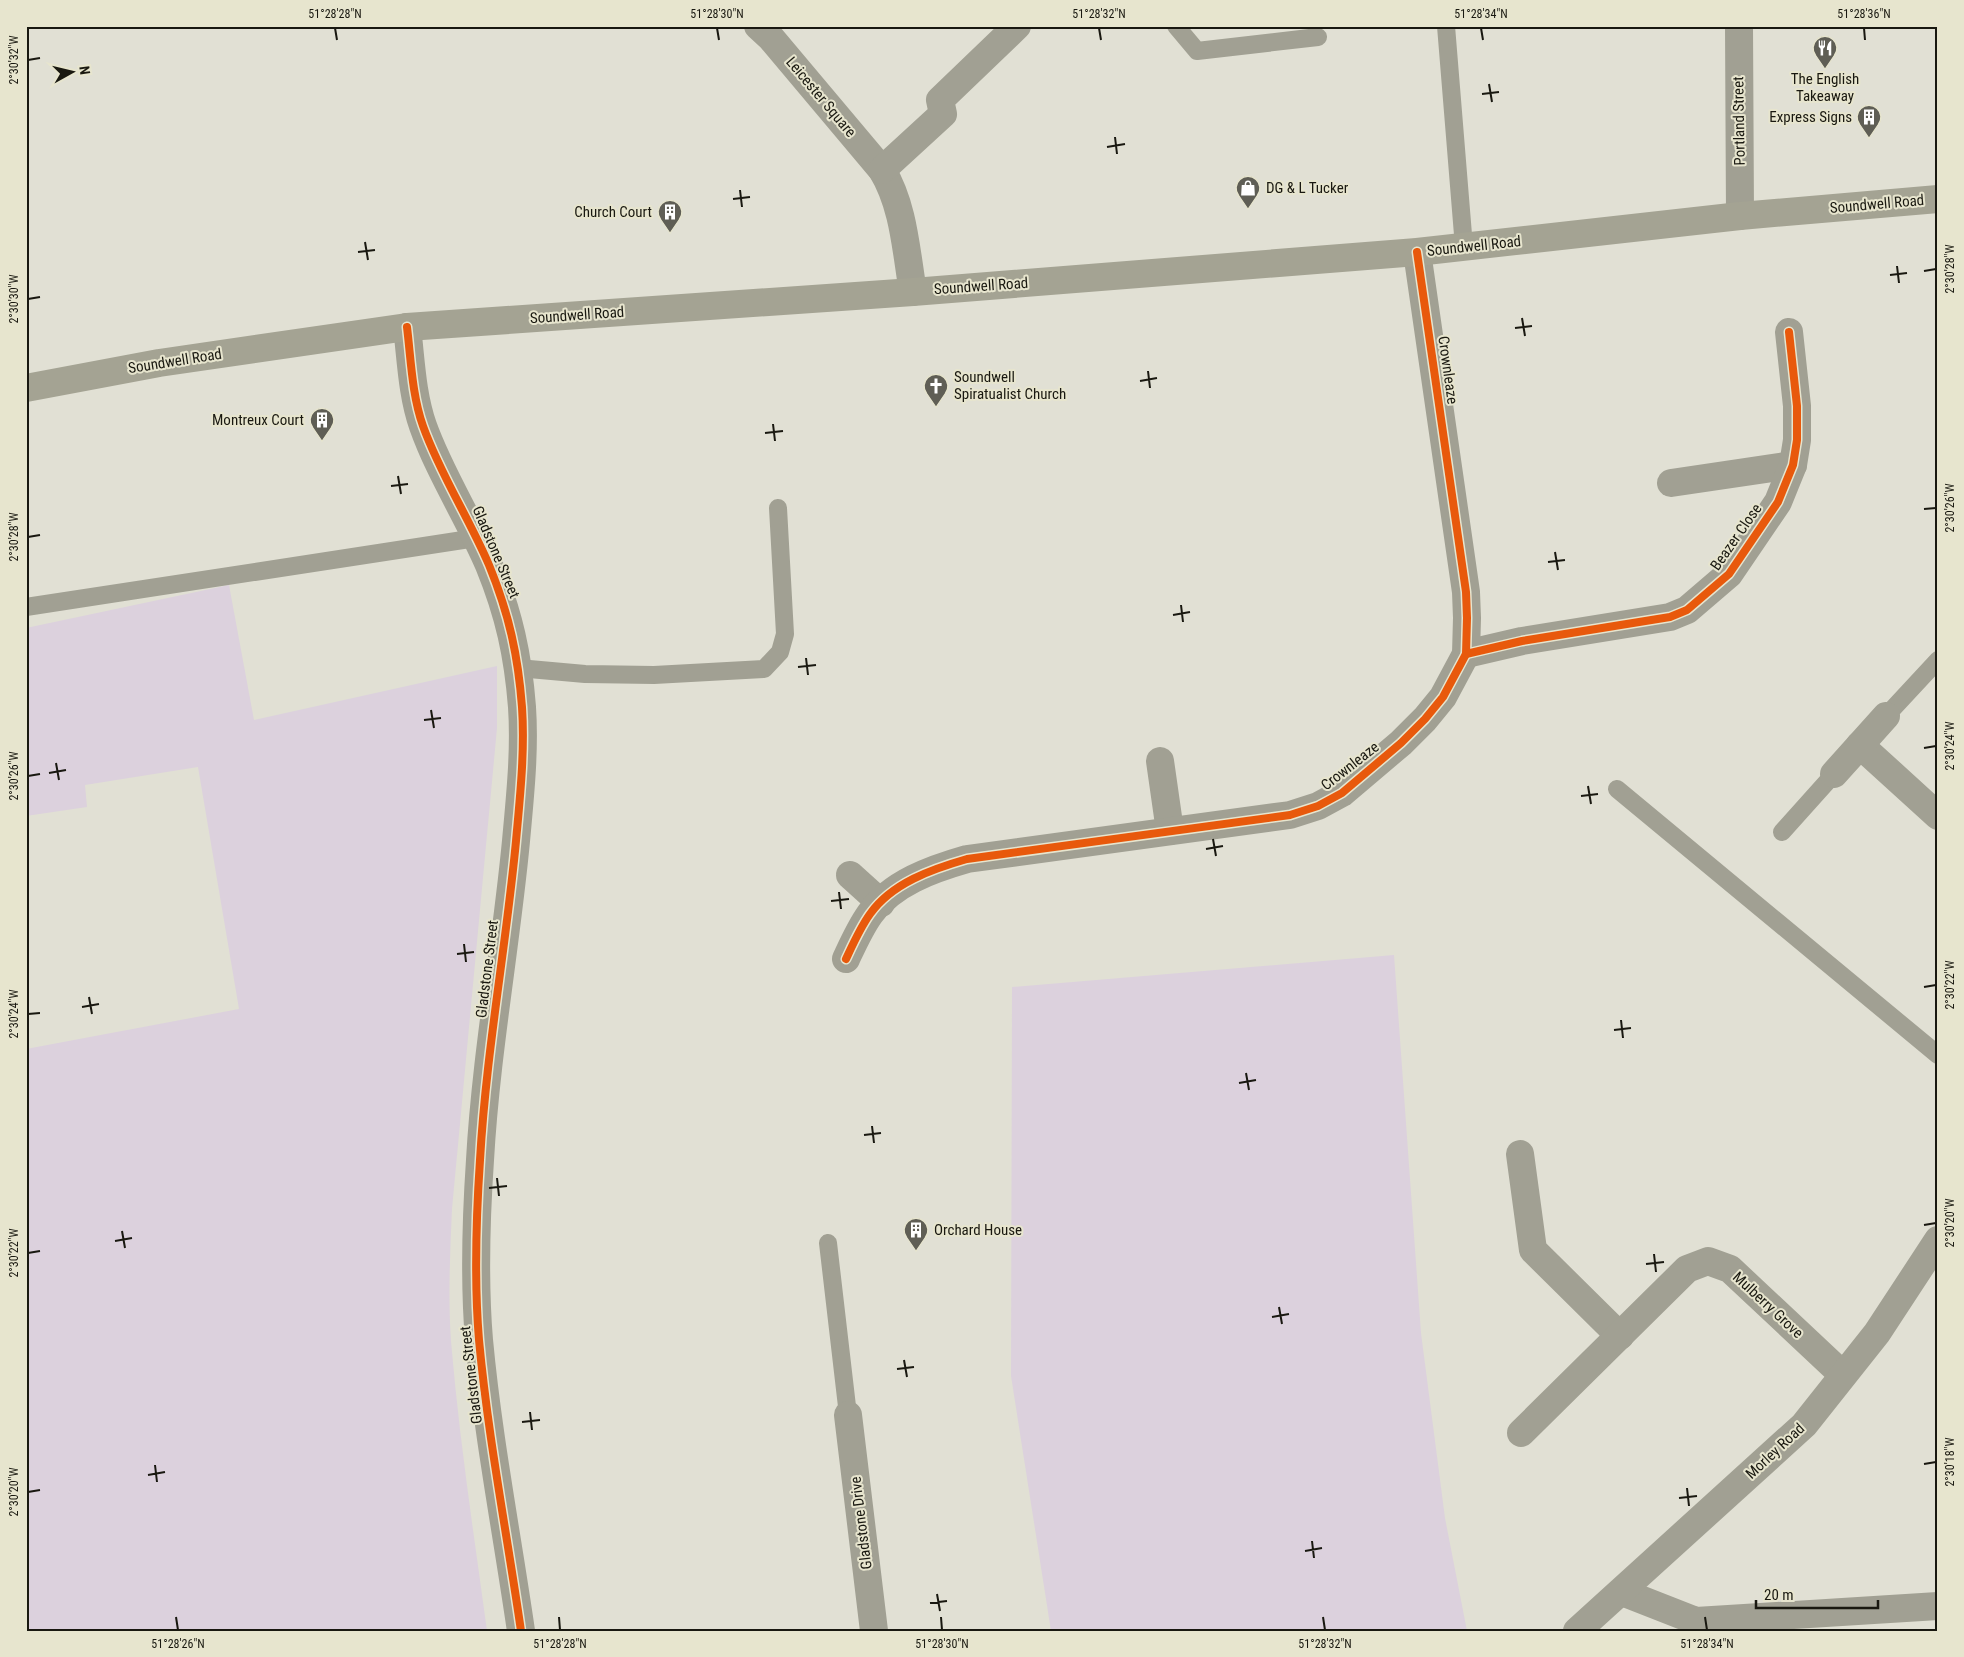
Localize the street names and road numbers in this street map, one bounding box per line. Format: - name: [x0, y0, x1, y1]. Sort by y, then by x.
- street label: Leicester Square: [782, 53, 860, 141]
- street label: Portland Street: [1729, 76, 1749, 166]
- street label: Soundwell Road: [1829, 191, 1925, 217]
- street label: Soundwell Road: [1426, 232, 1522, 260]
- street label: Soundwell Road: [933, 274, 1029, 298]
- street label: Soundwell Road: [529, 303, 625, 327]
- street label: Crownleaze: [1434, 335, 1462, 405]
- street label: Soundwell Road: [127, 345, 223, 377]
- street label: Beazer Close: [1706, 500, 1766, 574]
- street label: Gladstone Street: [468, 503, 524, 601]
- street label: Crownleaze: [1317, 738, 1383, 794]
- street label: Gladstone Street: [472, 919, 502, 1019]
- street label: Mulberry Grove: [1729, 1268, 1807, 1342]
- street label: Gladstone Street: [456, 1325, 486, 1425]
- street label: Morley Road: [1742, 1419, 1808, 1483]
- street label: Gladstone Drive: [846, 1476, 876, 1570]

